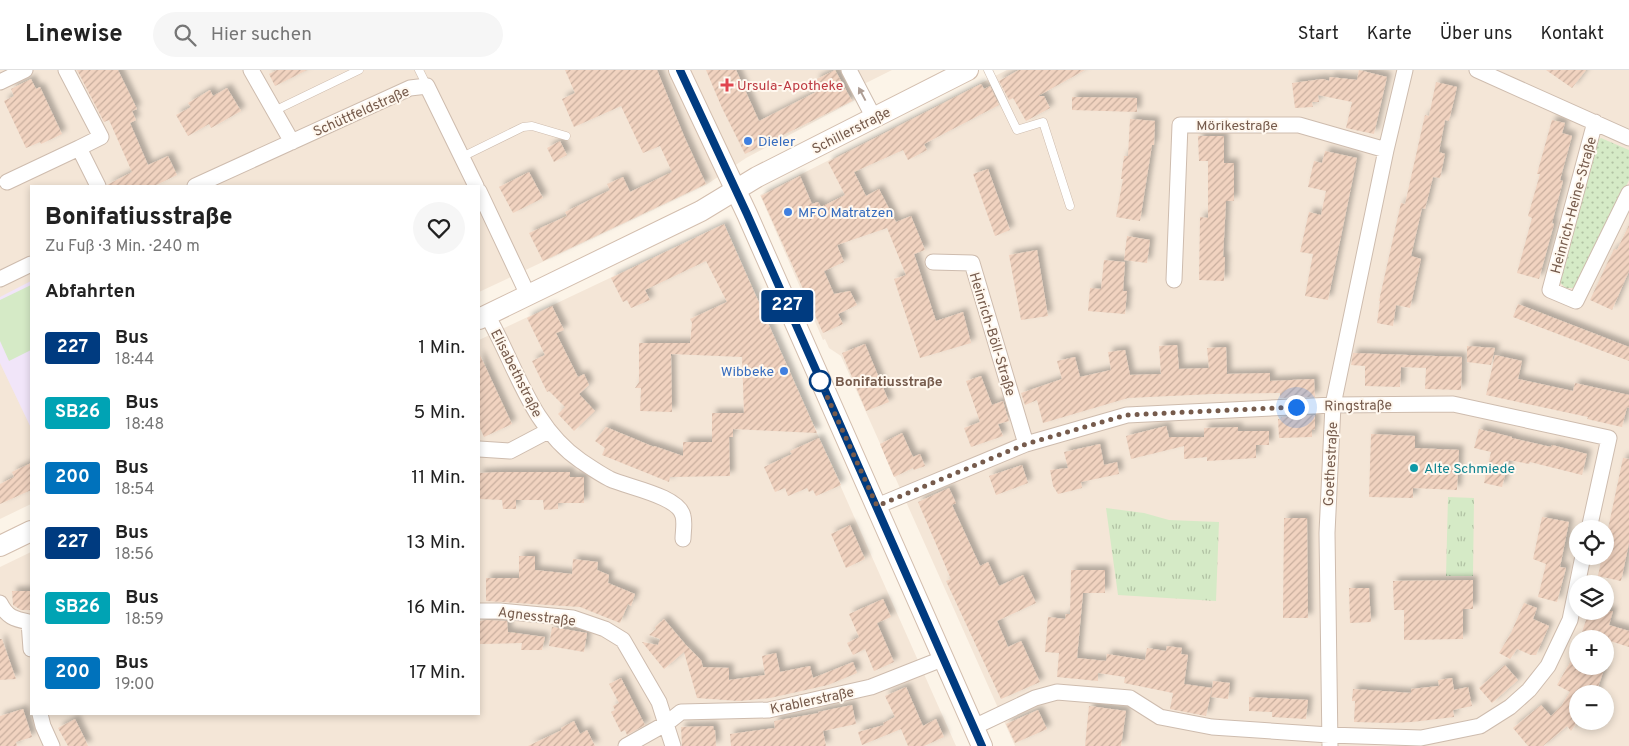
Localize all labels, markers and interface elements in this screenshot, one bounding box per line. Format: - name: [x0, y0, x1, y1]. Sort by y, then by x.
- search box: [153, 12, 503, 57]
- text: Linewise: [25, 20, 123, 50]
- icon: search: [171, 21, 199, 49]
- text: Hier suchen: [211, 23, 312, 47]
- text: Start: [1298, 23, 1339, 46]
- text: Karte: [1367, 23, 1412, 46]
- text: Über uns: [1440, 23, 1512, 46]
- text: Kontakt: [1540, 23, 1604, 46]
- place label: Ursula-Apotheke: [737, 78, 843, 95]
- marker: Ursula-Apotheke: [721, 79, 733, 91]
- street label: Schüttfeldstraße: [311, 84, 412, 141]
- one-way arrow: [858, 87, 866, 101]
- street label: Schillerstraße: [810, 104, 894, 158]
- street label: Mörikestraße: [1196, 118, 1278, 135]
- place label: Dieler: [758, 134, 796, 151]
- marker: Dieler: [742, 135, 754, 147]
- street label: Heinrich-Heine-Straße: [1548, 135, 1601, 276]
- button: heart: [413, 202, 465, 254]
- text: Bonifatiusstraße: [45, 203, 233, 233]
- place label: MFO Matratzen: [798, 205, 893, 222]
- marker: MFO Matratzen: [782, 206, 794, 218]
- text: Zu Fuß · 3 Min. · 240 m: [45, 237, 200, 257]
- street label: Heinrich-Böll-Straße: [965, 270, 1019, 398]
- text: Abfahrten: [45, 280, 135, 304]
- line badge: 227: [758, 290, 816, 322]
- text: 227: [771, 294, 803, 317]
- text: Bus: [115, 326, 149, 350]
- street label: Elisabethstraße: [486, 327, 545, 421]
- text: 227: [57, 336, 88, 359]
- text: 1 Min.: [418, 336, 465, 360]
- text: 18:44: [115, 350, 154, 370]
- place label: Wibbeke: [721, 364, 774, 381]
- marker: Wibbeke: [778, 365, 790, 377]
- marker: Bonifatiusstraße: [809, 370, 831, 392]
- place label: Bonifatiusstraße: [835, 374, 943, 391]
- text: Bus: [125, 391, 159, 415]
- your location: [1284, 395, 1309, 420]
- street label: Ringstraße: [1324, 397, 1392, 416]
- text: SB26: [55, 401, 100, 424]
- text: 5 Min.: [414, 401, 465, 425]
- text: 18:48: [125, 415, 164, 435]
- street label: Goethestraße: [1321, 421, 1342, 507]
- text: Bus: [115, 456, 149, 480]
- place label: Alte Schmiede: [1424, 461, 1515, 478]
- marker: Alte Schmiede: [1408, 462, 1420, 474]
- text: 200: [55, 466, 90, 489]
- text: 11 Min.: [411, 466, 465, 490]
- text: 18:54: [115, 480, 155, 500]
- map controls: [1569, 520, 1614, 730]
- button: locate: [1569, 520, 1614, 565]
- text: Bus: [115, 521, 149, 545]
- text: 227: [57, 531, 88, 554]
- text: 13 Min.: [407, 531, 465, 555]
- text: 18:56: [115, 545, 154, 565]
- button: layers: [1569, 575, 1614, 620]
- text: Bus: [125, 586, 159, 610]
- text: SB26: [55, 596, 100, 619]
- text: 16 Min.: [407, 596, 465, 620]
- street label: Agnesstraße: [497, 604, 577, 631]
- text: 18:59: [125, 610, 164, 630]
- button: +: [1569, 630, 1614, 675]
- text: Bus: [115, 651, 149, 675]
- text: 200: [55, 661, 90, 684]
- text: 17 Min.: [409, 661, 465, 685]
- text: 19:00: [115, 675, 155, 695]
- street label: Krablerstraße: [769, 684, 856, 719]
- button: −: [1569, 685, 1614, 730]

